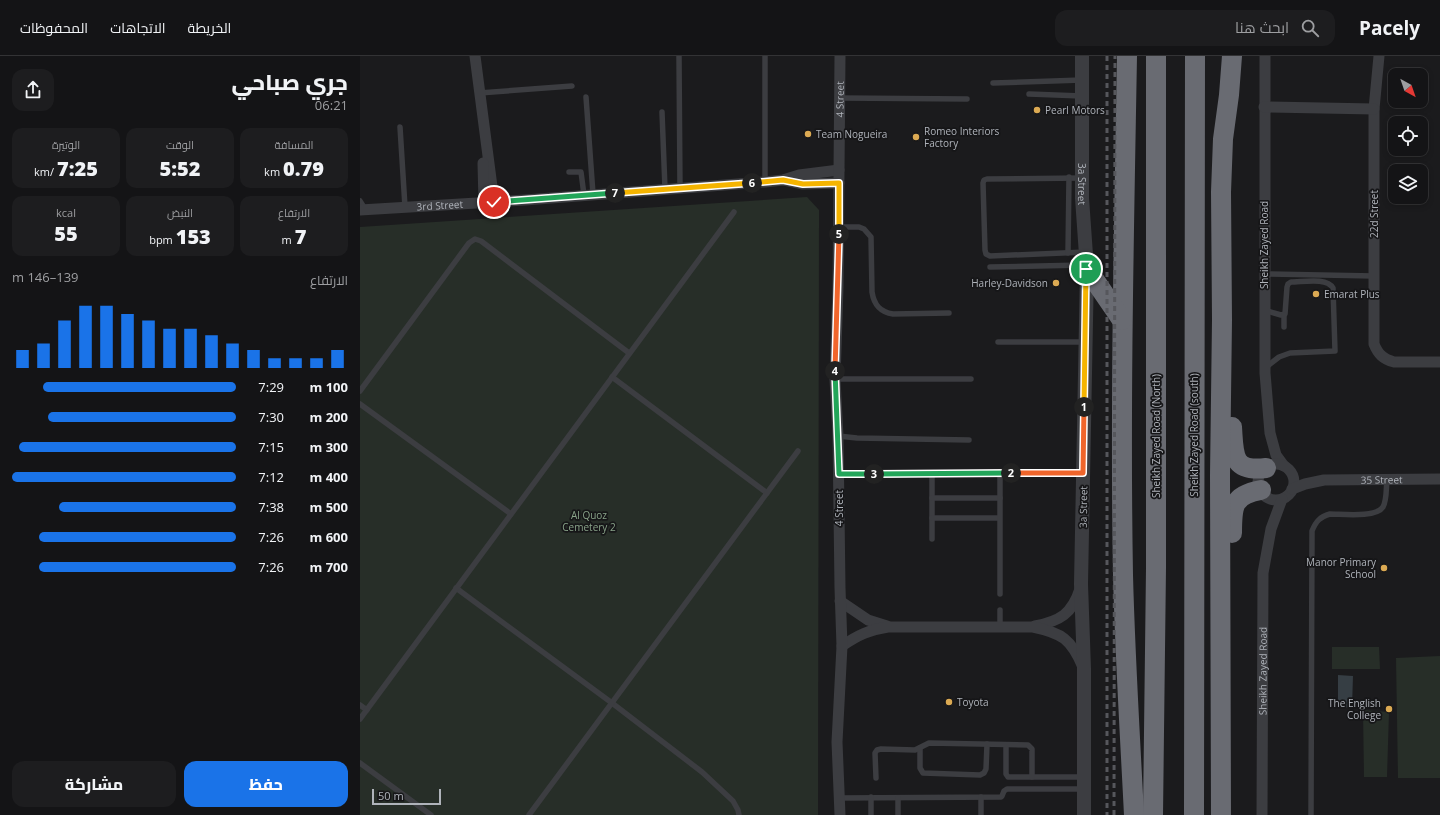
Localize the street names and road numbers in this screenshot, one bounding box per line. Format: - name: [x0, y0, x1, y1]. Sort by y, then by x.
- street label: 4 Street: [832, 81, 847, 118]
- street label: 3a Street: [1075, 163, 1089, 206]
- street label: 22d Street: [1367, 190, 1381, 238]
- street label: 3rd Street: [416, 197, 464, 214]
- street label: Sheikh Zayed Road: [1257, 201, 1271, 289]
- street label: Sheikh Zayed Road (south): [1187, 373, 1201, 497]
- street label: Sheikh Zayed Road (North): [1149, 374, 1163, 498]
- street label: 35 Street: [1361, 472, 1403, 487]
- street label: 3a Street: [1076, 486, 1090, 528]
- street label: 4 Street: [832, 489, 846, 526]
- street label: Sheikh Zayed Road: [1255, 627, 1270, 715]

